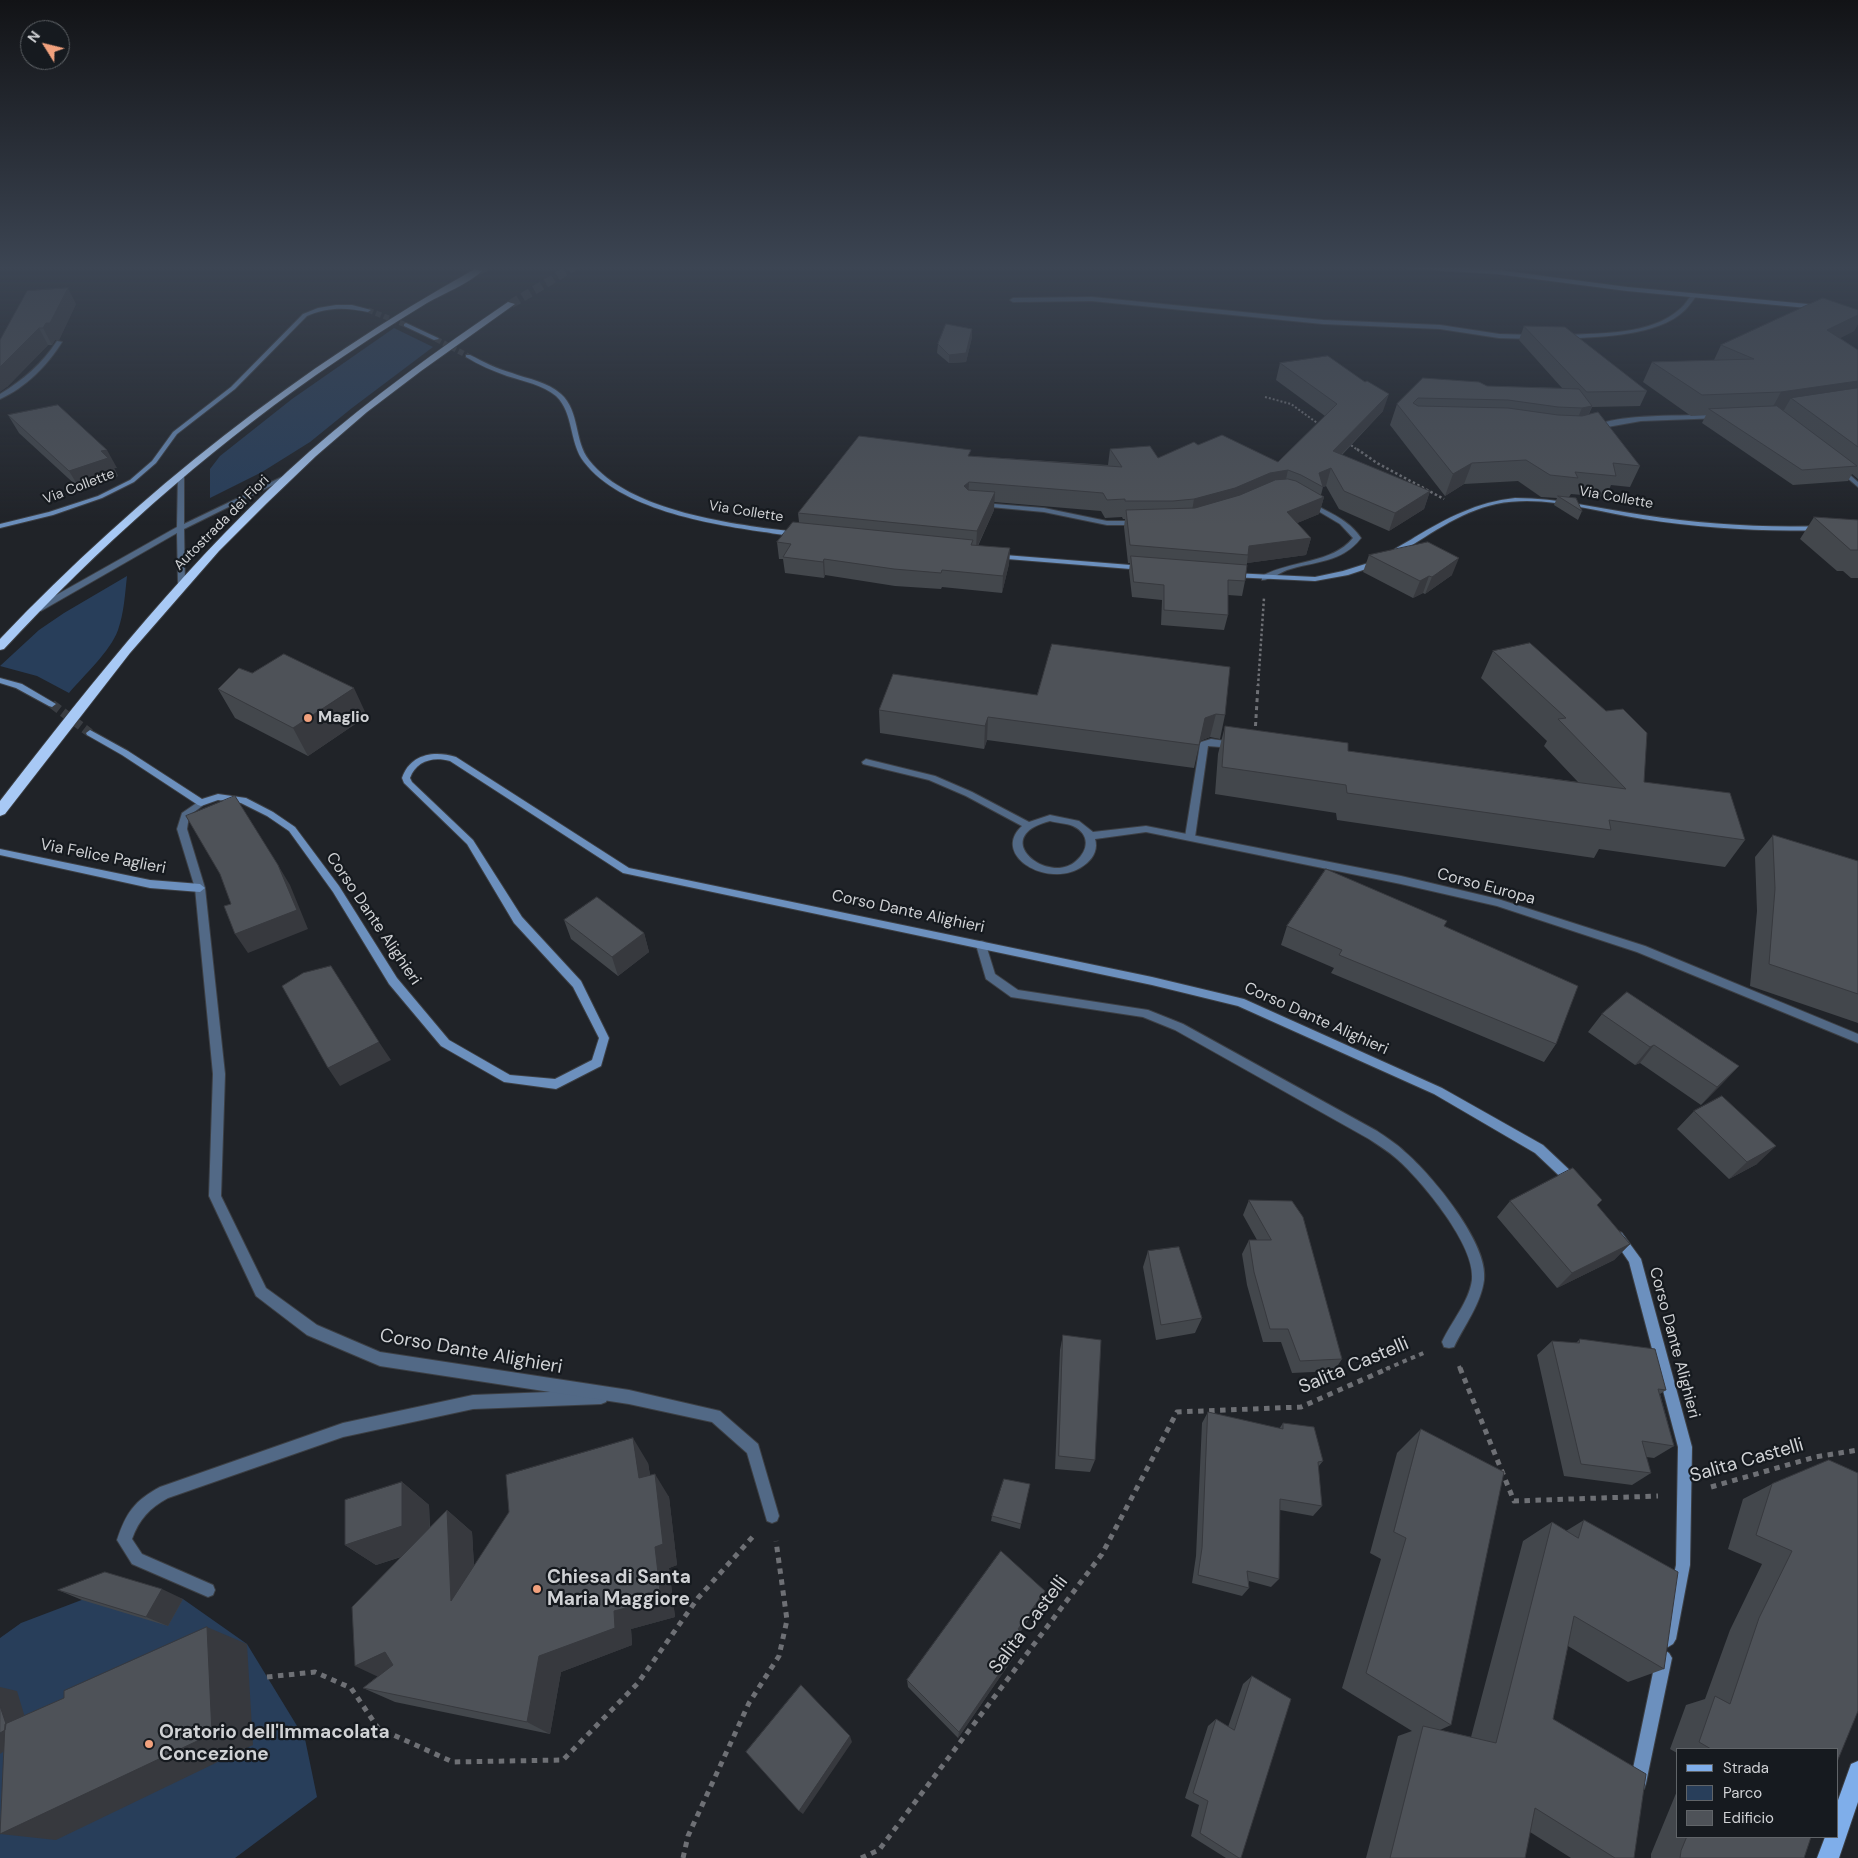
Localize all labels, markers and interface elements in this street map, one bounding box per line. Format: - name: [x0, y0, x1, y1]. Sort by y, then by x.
- north arrow: [20, 20, 70, 70]
- text: N: [23, 27, 44, 46]
- street label: Via Collette: [41, 466, 117, 508]
- street label: Autostrada dei Fiori: [171, 472, 273, 574]
- street label: Via Collette: [1578, 483, 1654, 513]
- street label: Via Collette: [708, 498, 784, 526]
- place label: Maglio: [318, 708, 370, 728]
- marker: Maglio: [302, 712, 314, 724]
- street label: Via Felice Paglieri: [39, 835, 167, 879]
- street label: Corso Dante Alighieri: [321, 849, 425, 989]
- street label: Corso Europa: [1435, 865, 1537, 909]
- street label: Corso Dante Alighieri: [830, 886, 986, 938]
- street label: Corso Dante Alighieri: [1241, 979, 1391, 1059]
- street label: Corso Dante Alighieri: [1645, 1265, 1703, 1421]
- street label: Corso Dante Alighieri: [378, 1325, 564, 1379]
- street label: Salita Castelli: [1296, 1333, 1412, 1399]
- street label: Salita Castelli: [1688, 1434, 1806, 1488]
- place label: Chiesa di Santa Maria Maggiore: [547, 1567, 691, 1611]
- street label: Salita Castelli: [985, 1571, 1073, 1679]
- marker: Chiesa di Santa Maria Maggiore: [531, 1583, 543, 1595]
- place label: Oratorio dell'Immacolata Concezione: [159, 1722, 390, 1766]
- marker: Oratorio dell'Immacolata Concezione: [143, 1738, 155, 1750]
- legend: [1676, 1748, 1838, 1838]
- text: Strada: [1723, 1758, 1769, 1778]
- text: Parco: [1723, 1783, 1762, 1803]
- text: Edificio: [1723, 1808, 1774, 1828]

